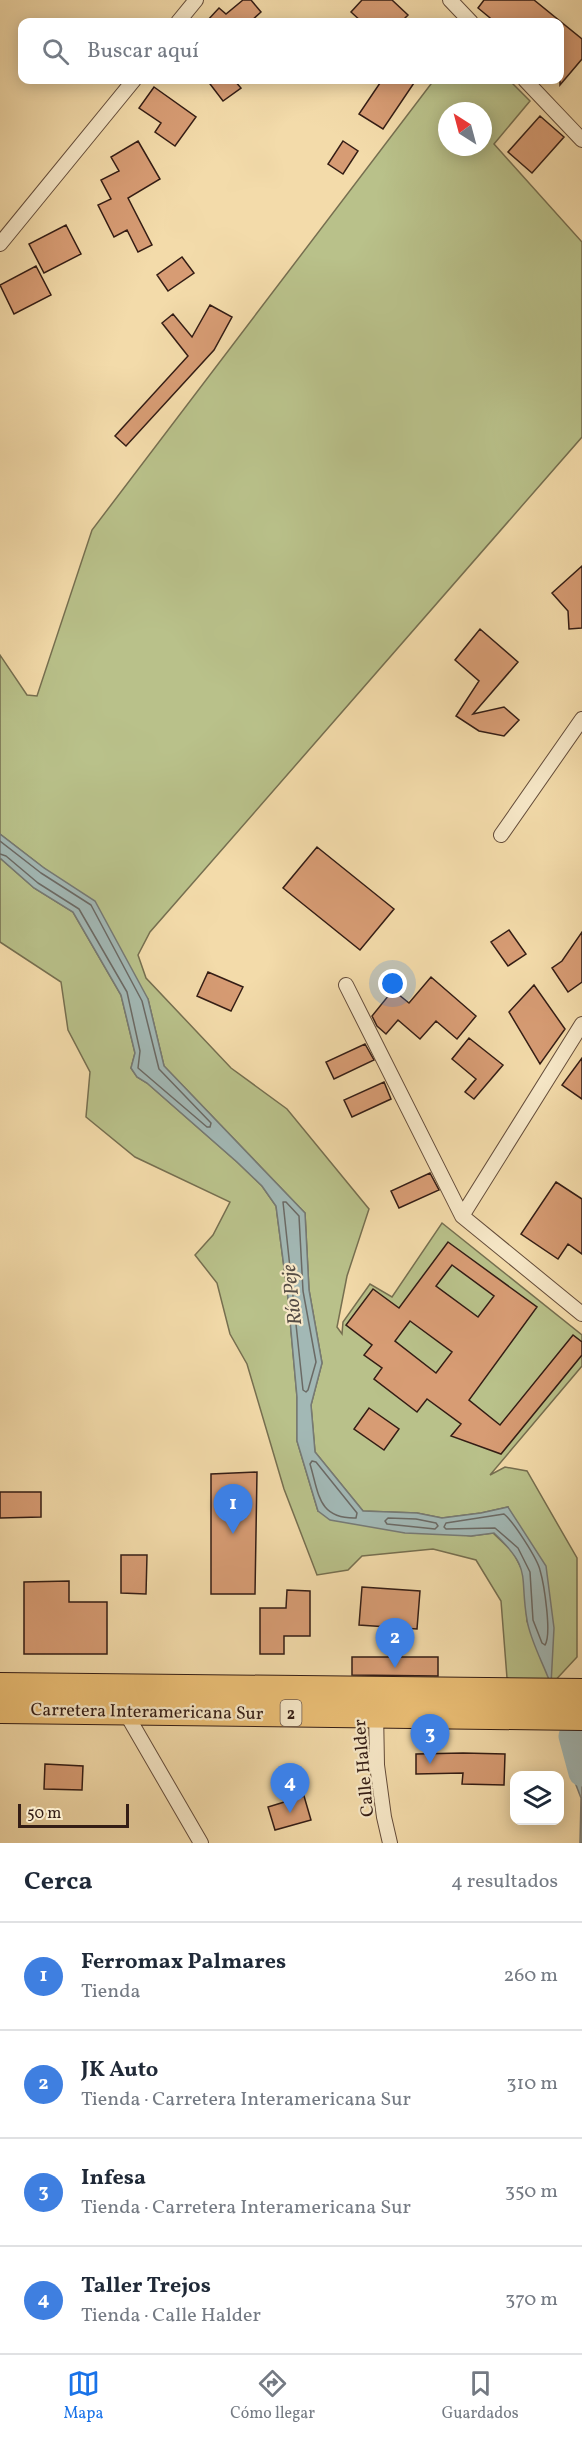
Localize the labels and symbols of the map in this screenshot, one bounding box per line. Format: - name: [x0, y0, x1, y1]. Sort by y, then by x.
- north arrow: [438, 102, 492, 156]
- your location: [378, 969, 407, 998]
- water label: Río Peje: [276, 1262, 310, 1327]
- pin: 1: [214, 1484, 252, 1534]
- pin: 2: [376, 1618, 414, 1668]
- street label: Carretera Interamericana Sur: [30, 1698, 264, 1727]
- road number: 2: [280, 1700, 302, 1726]
- pin: 3: [410, 1714, 450, 1764]
- street label: Calle Halder: [348, 1718, 381, 1818]
- pin: 4: [270, 1764, 310, 1813]
- scale bar: [18, 1801, 129, 1828]

